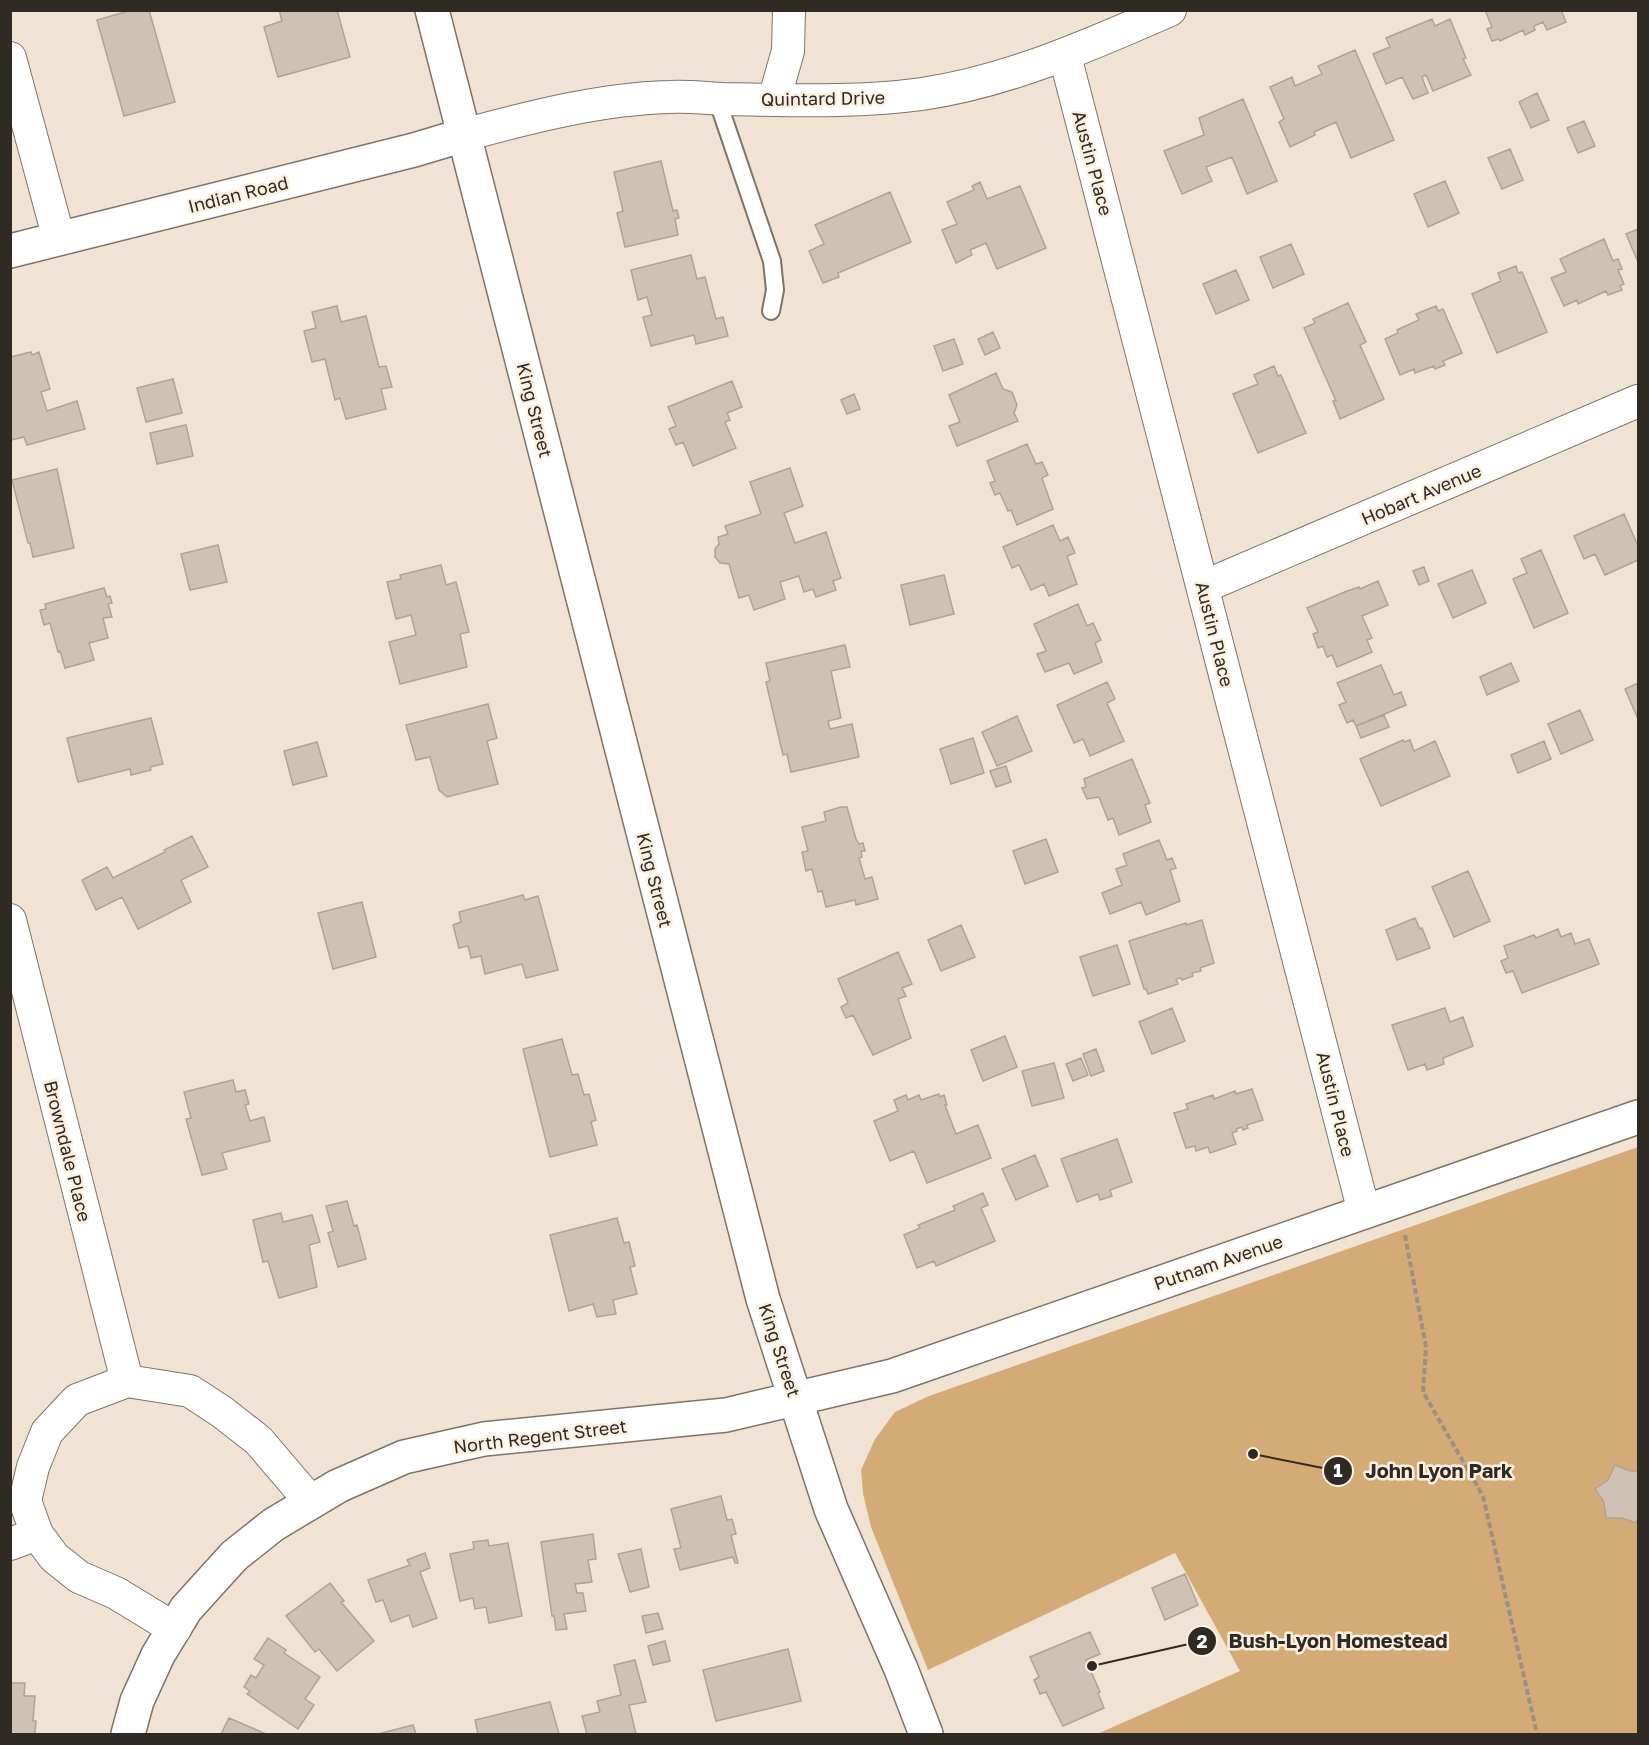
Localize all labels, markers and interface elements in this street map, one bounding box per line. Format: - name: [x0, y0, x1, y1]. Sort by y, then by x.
- street label: Quintard Drive: [761, 86, 885, 110]
- street label: Austin Place: [1068, 108, 1118, 218]
- street label: Indian Road: [186, 171, 290, 217]
- street label: King Street: [513, 360, 557, 460]
- street label: Hobart Avenue: [1358, 459, 1484, 529]
- street label: Austin Place: [1191, 579, 1239, 689]
- street label: King Street: [633, 830, 677, 930]
- street label: Austin Place: [1312, 1049, 1360, 1159]
- street label: Browndale Place: [40, 1078, 96, 1224]
- street label: Putnam Avenue: [1151, 1230, 1285, 1294]
- street label: King Street: [755, 1300, 805, 1400]
- street label: North Regent Street: [452, 1414, 628, 1458]
- callout: John Lyon Park: [1323, 1452, 1525, 1490]
- text: John Lyon Park: [1365, 1458, 1513, 1482]
- text: 1: [1333, 1459, 1343, 1481]
- callout: Bush-Lyon Homestead: [1187, 1622, 1459, 1660]
- text: Bush-Lyon Homestead: [1229, 1628, 1447, 1652]
- text: 2: [1197, 1630, 1208, 1652]

